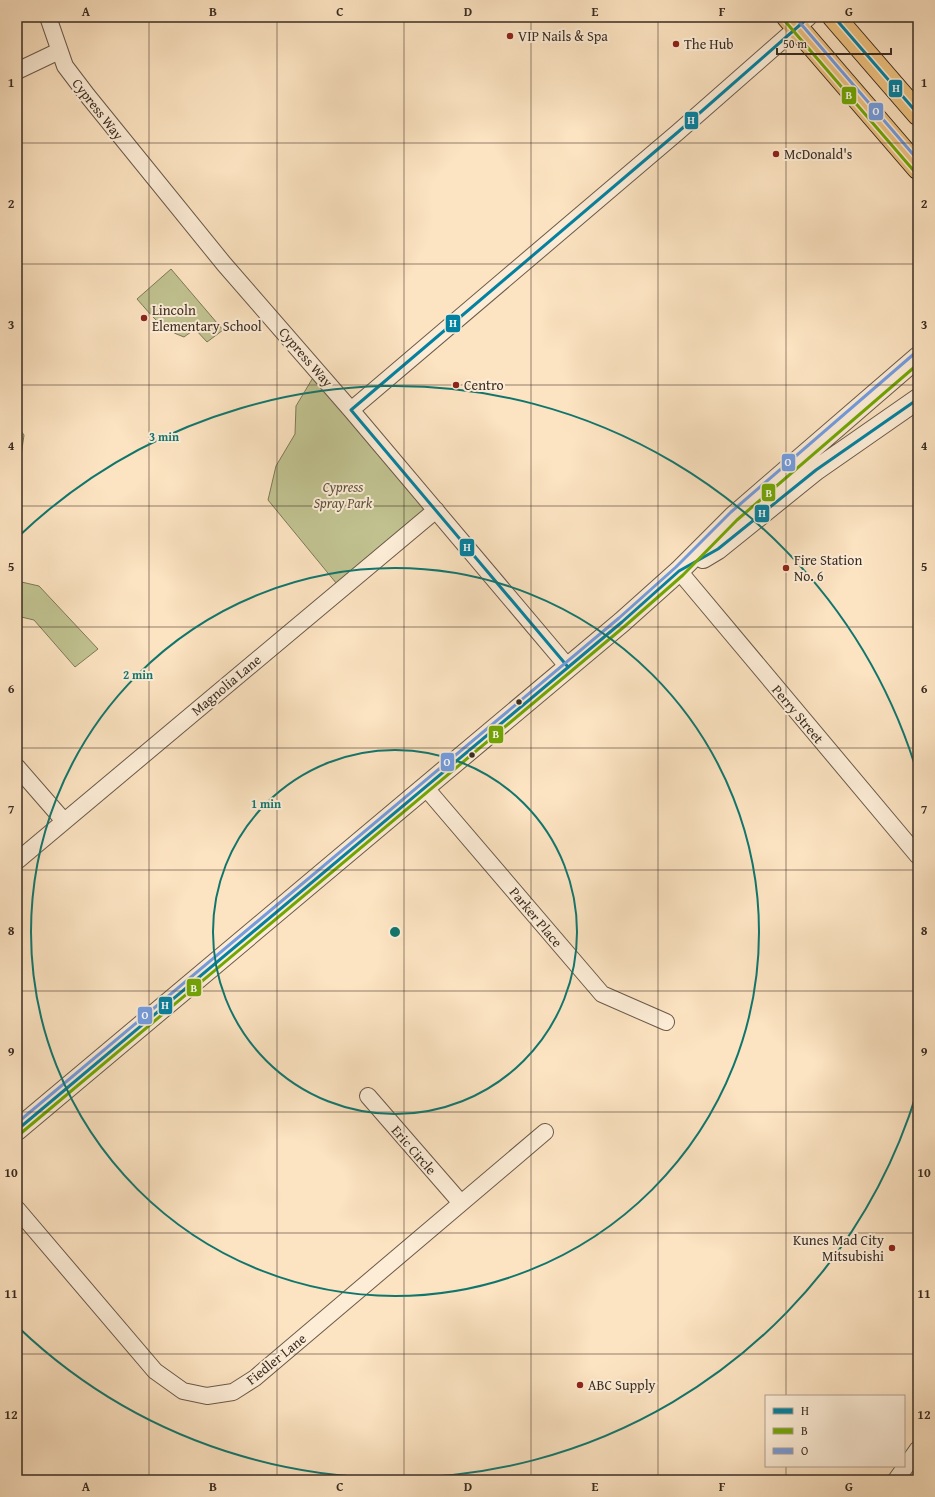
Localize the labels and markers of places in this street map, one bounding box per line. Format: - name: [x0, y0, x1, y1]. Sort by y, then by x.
- place label: VIP Nails & Spa: [518, 26, 608, 46]
- marker: VIP Nails & Spa: [505, 31, 515, 41]
- place label: The Hub: [684, 34, 733, 54]
- marker: The Hub: [671, 39, 681, 49]
- place label: McDonald's: [784, 144, 852, 164]
- marker: McDonald's: [771, 149, 781, 159]
- place label: Lincoln Elementary School: [152, 300, 262, 336]
- marker: Lincoln Elementary School: [139, 313, 149, 323]
- place label: Centro: [464, 375, 504, 395]
- marker: Centro: [451, 380, 461, 390]
- place label: Fire Station No. 6: [794, 550, 862, 586]
- marker: Fire Station No. 6: [781, 563, 791, 573]
- unlabelled marker: [514, 697, 524, 707]
- unlabelled marker: [467, 750, 477, 760]
- centre of rings: [388, 925, 402, 939]
- place label: Kunes Mad City Mitsubishi: [793, 1230, 884, 1266]
- marker: Kunes Mad City Mitsubishi: [887, 1243, 897, 1253]
- place label: ABC Supply: [588, 1375, 656, 1395]
- marker: ABC Supply: [575, 1380, 585, 1390]

